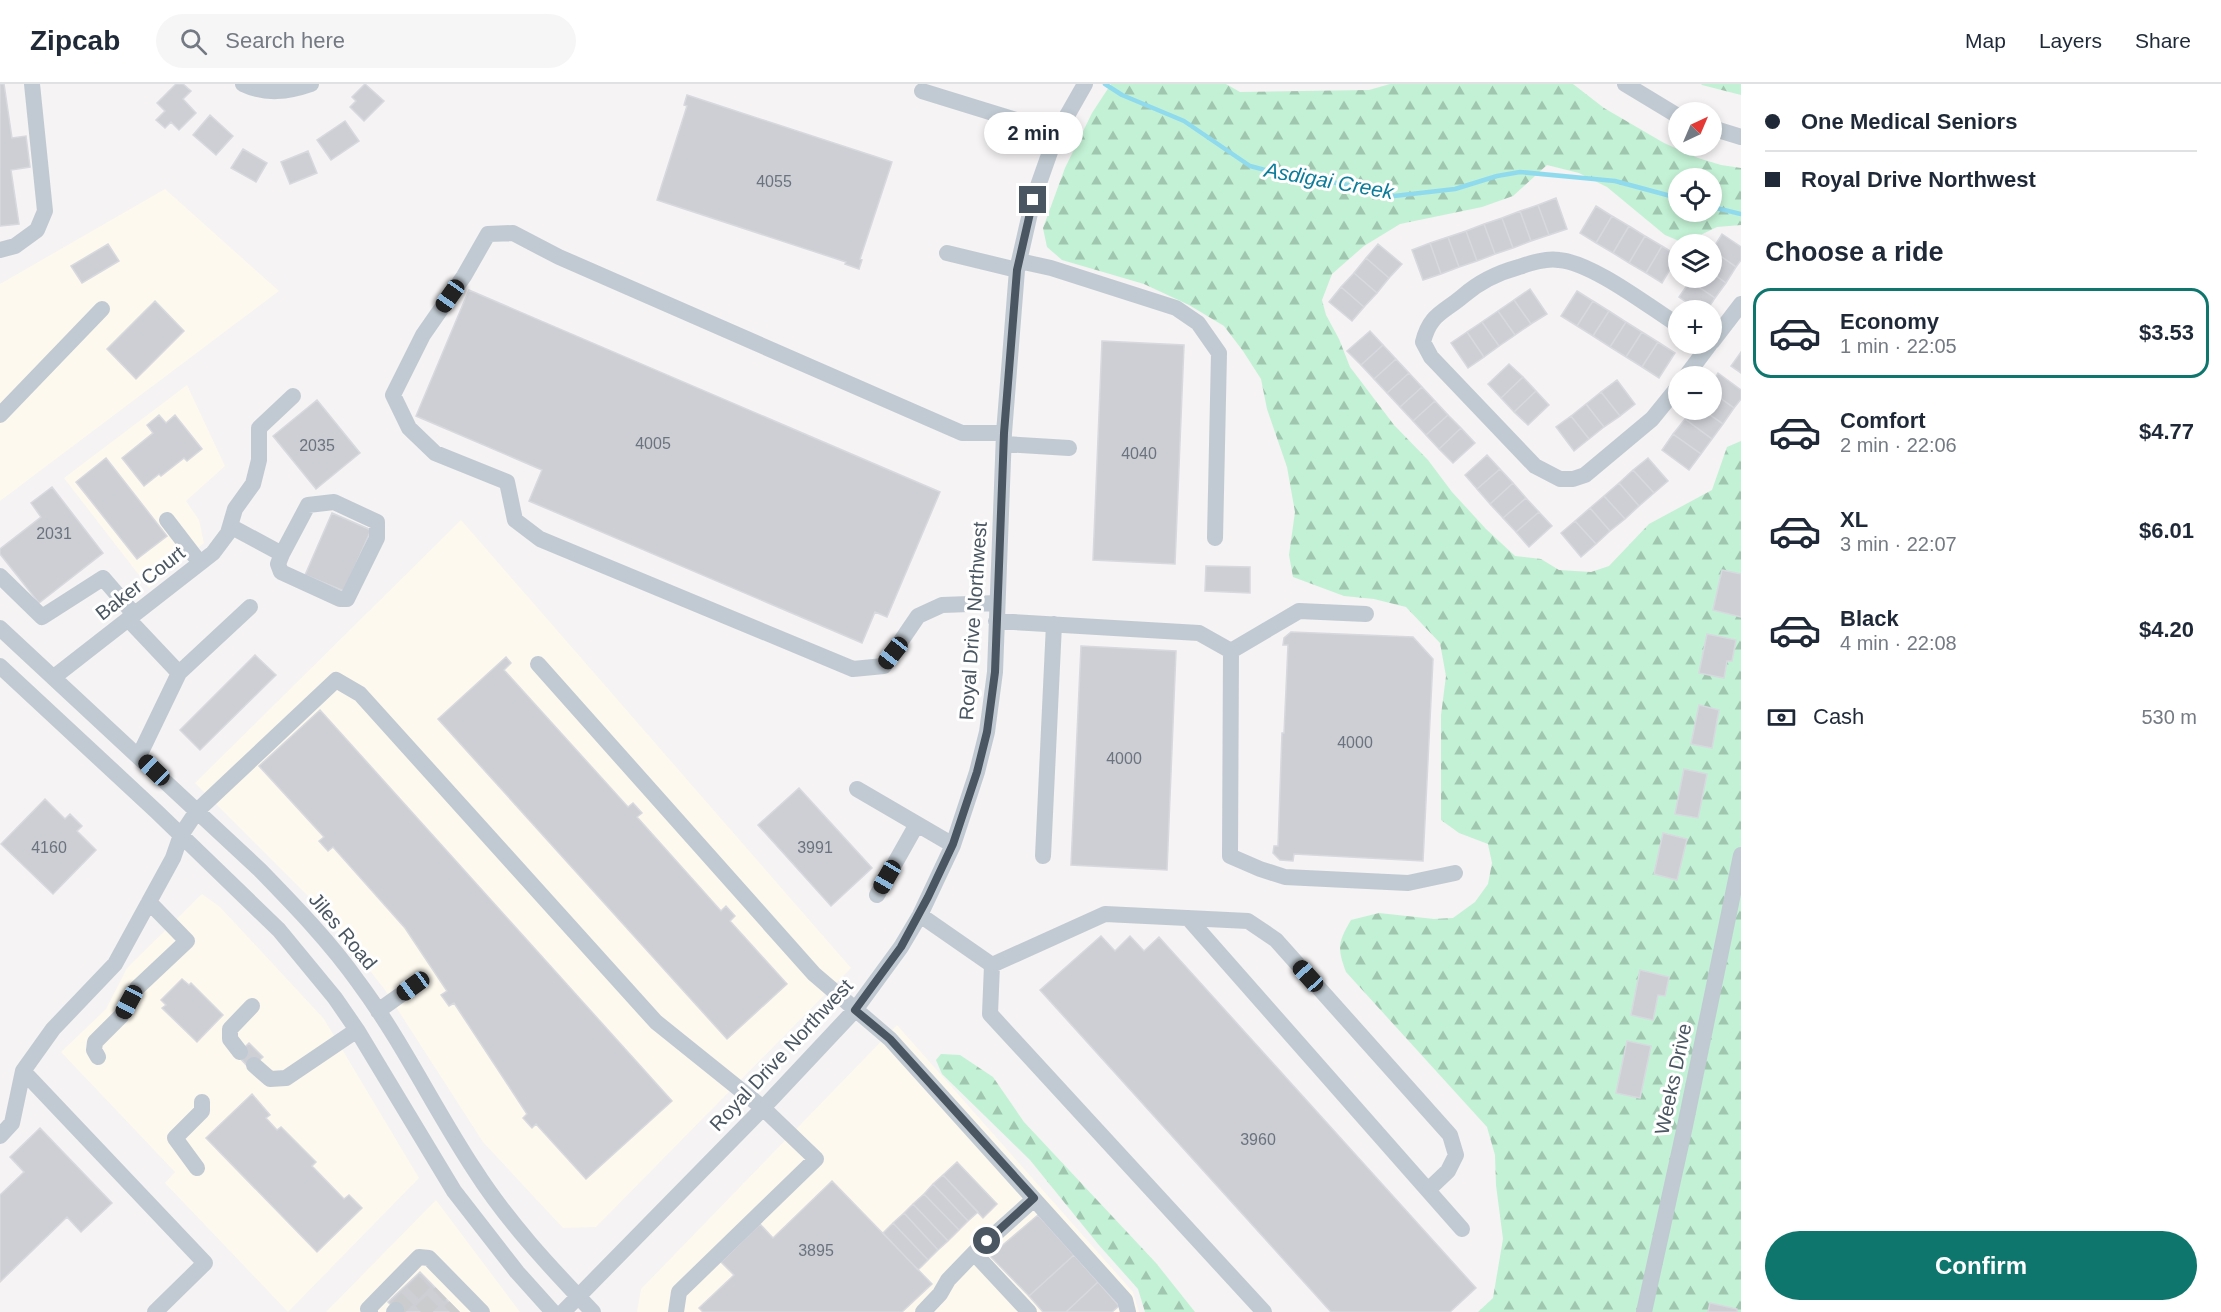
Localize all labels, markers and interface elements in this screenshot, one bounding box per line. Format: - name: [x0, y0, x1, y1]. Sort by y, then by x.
- search box: [156, 14, 576, 68]
- text: Zipcab: [30, 25, 120, 56]
- icon: search: [177, 25, 210, 58]
- text: Search here: [225, 28, 345, 53]
- text: Map: [1965, 29, 2006, 52]
- text: Layers: [2039, 29, 2102, 52]
- text: Share: [2135, 29, 2191, 52]
- north arrow: [1668, 102, 1722, 156]
- map controls: [1668, 102, 1722, 420]
- text: One Medical Seniors: [1801, 109, 2017, 134]
- callout: 2 min: [984, 113, 1082, 155]
- text: 2 min: [1007, 122, 1060, 144]
- water label: Asdigai Creek: [1261, 157, 1397, 203]
- text: Royal Drive Northwest: [1801, 167, 2036, 192]
- button: locate: [1668, 168, 1722, 222]
- house number: 4055: [756, 173, 792, 190]
- route end: [1019, 186, 1046, 213]
- button: layers: [1668, 234, 1722, 288]
- text: Choose a ride: [1765, 237, 1944, 267]
- car: [432, 276, 468, 316]
- button: +: [1668, 300, 1722, 354]
- icon: car: [1768, 306, 1822, 360]
- text: Economy: [1840, 309, 1939, 334]
- text: $3.53: [2139, 320, 2194, 345]
- text: 1 min · 22:05: [1840, 335, 1957, 357]
- button: −: [1668, 366, 1722, 420]
- icon: car: [1768, 405, 1822, 459]
- text: Comfort: [1840, 408, 1926, 433]
- text: $4.77: [2139, 419, 2194, 444]
- text: 2 min · 22:06: [1840, 434, 1957, 456]
- house number: 4005: [635, 435, 671, 452]
- house number: 2035: [299, 437, 335, 454]
- house number: 4040: [1121, 445, 1157, 462]
- icon: car: [1768, 504, 1822, 558]
- text: XL: [1840, 507, 1868, 532]
- text: $6.01: [2139, 518, 2194, 543]
- street label: Royal Drive Northwest: [955, 521, 991, 721]
- house number: 2031: [36, 525, 72, 542]
- text: 3 min · 22:07: [1840, 533, 1957, 555]
- street label: Baker Court: [91, 541, 189, 625]
- icon: car: [1768, 603, 1822, 657]
- text: Black: [1840, 606, 1899, 631]
- text: $4.20: [2139, 617, 2194, 642]
- text: 4 min · 22:08: [1840, 632, 1957, 654]
- car: [875, 633, 911, 673]
- icon: cash: [1765, 701, 1798, 734]
- text: Cash: [1813, 704, 1864, 729]
- text: 530 m: [2141, 706, 2197, 728]
- house number: 4000: [1337, 734, 1373, 751]
- house number: 4000: [1106, 750, 1142, 767]
- car: [135, 751, 173, 789]
- house number: 4160: [31, 839, 67, 856]
- house number: 3991: [797, 839, 833, 856]
- car: [870, 857, 904, 897]
- street label: Jiles Road: [305, 888, 381, 974]
- car: [1289, 957, 1327, 995]
- car: [393, 968, 433, 1004]
- street label: Royal Drive Northwest: [705, 974, 857, 1135]
- car: [113, 982, 145, 1022]
- street label: Weeks Drive: [1650, 1021, 1696, 1137]
- house number: 3960: [1240, 1131, 1276, 1148]
- route start: [973, 1227, 1000, 1254]
- button: Confirm: [1765, 1231, 2197, 1300]
- house number: 3895: [798, 1242, 834, 1259]

